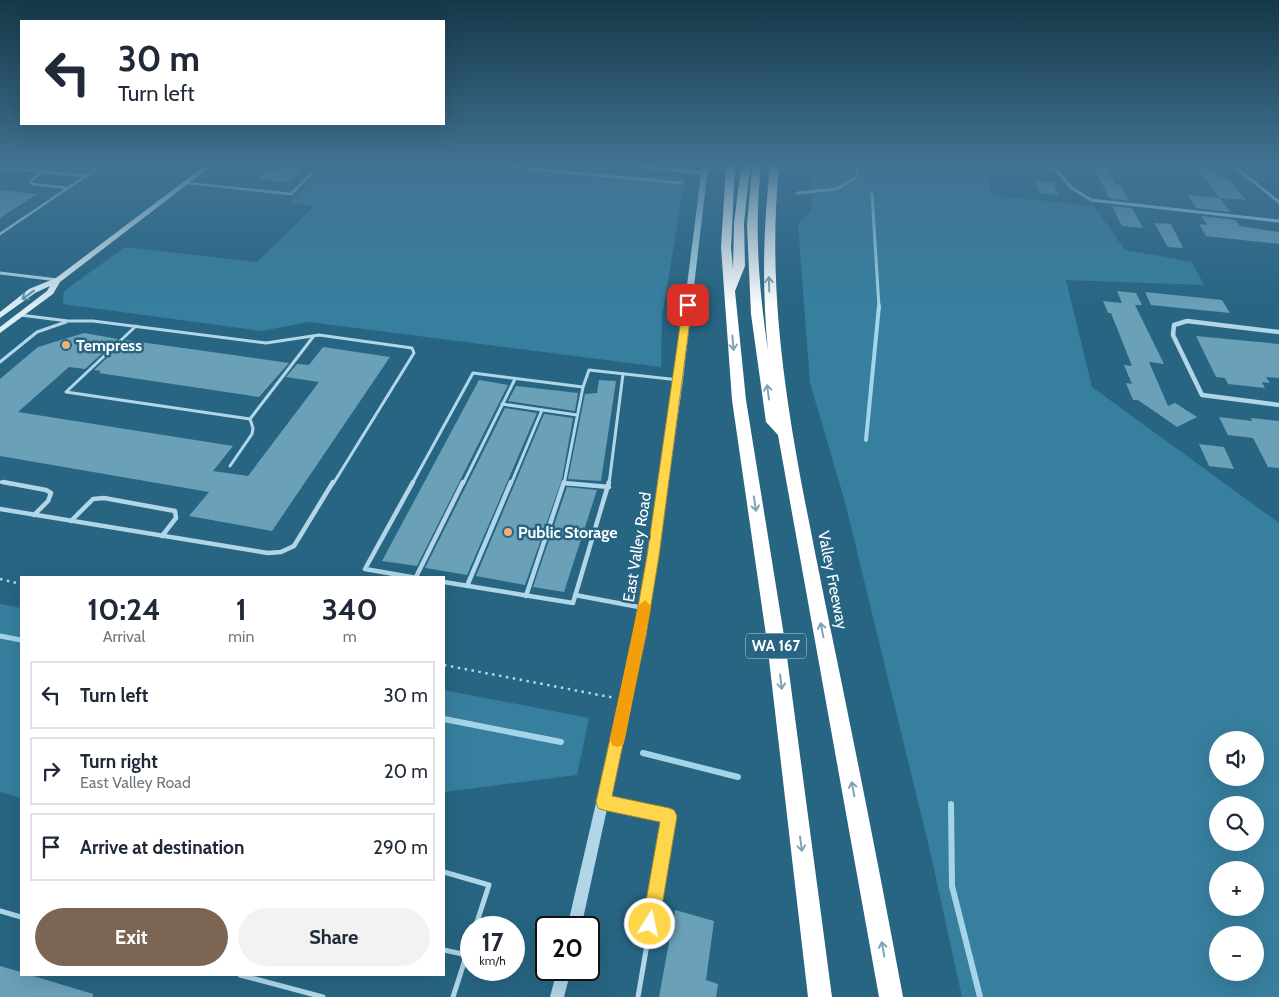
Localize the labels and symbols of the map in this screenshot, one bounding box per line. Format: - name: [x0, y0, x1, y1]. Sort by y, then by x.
- one-way arrow: [765, 276, 774, 292]
- pin: [667, 284, 709, 326]
- one-way arrow: [21, 290, 35, 300]
- one-way arrow: [729, 335, 738, 351]
- place label: Tempress: [76, 336, 142, 355]
- marker: Tempress: [60, 339, 72, 351]
- one-way arrow: [763, 385, 773, 401]
- street label: East Valley Road: [619, 491, 655, 603]
- one-way arrow: [750, 496, 760, 512]
- place label: Public Storage: [518, 523, 617, 542]
- marker: Public Storage: [502, 526, 514, 538]
- street label: Valley Freeway: [814, 529, 852, 631]
- one-way arrow: [817, 622, 827, 638]
- road number: WA 167: [746, 634, 806, 658]
- one-way arrow: [776, 674, 786, 690]
- one-way arrow: [848, 782, 858, 798]
- one-way arrow: [796, 835, 806, 851]
- position arrow: [623, 897, 675, 949]
- speed limit sign: 20: [535, 916, 600, 981]
- one-way arrow: [877, 941, 887, 957]

